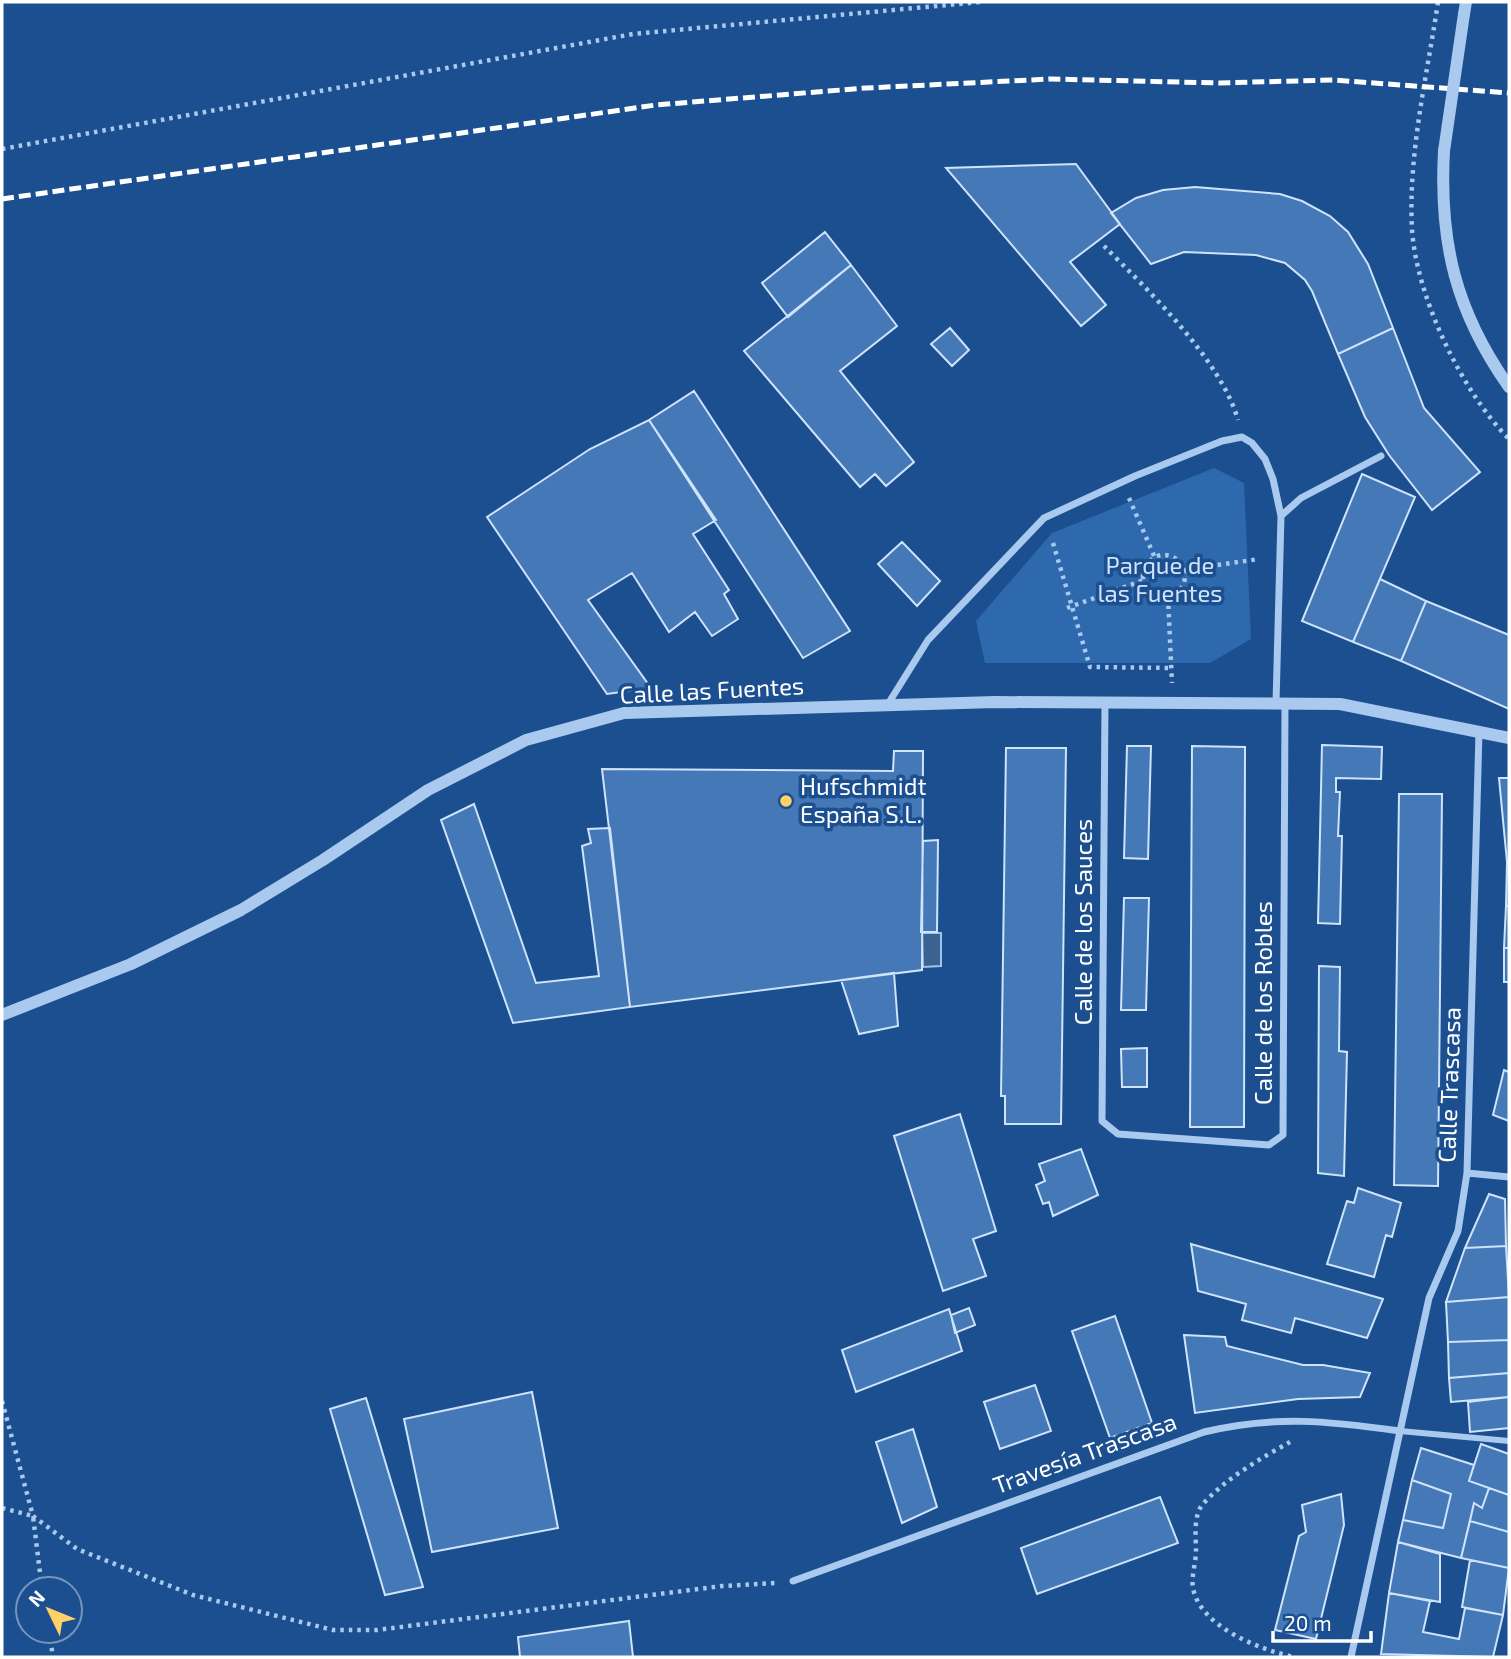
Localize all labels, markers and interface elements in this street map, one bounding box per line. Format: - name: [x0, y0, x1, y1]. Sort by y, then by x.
- park label: Parque de las Fuentes: [1097, 550, 1223, 607]
- street label: Calle las Fuentes: [619, 670, 805, 709]
- place label: Hufschmidt España S.L.: [800, 771, 927, 828]
- marker: Hufschmidt España S.L.: [778, 793, 794, 809]
- street label: Calle de los Sauces: [1068, 819, 1097, 1025]
- street label: Calle de los Robles: [1248, 901, 1277, 1105]
- street label: Calle Trascasa: [1431, 1007, 1466, 1163]
- street label: Travesía Trascasa: [989, 1406, 1180, 1499]
- north arrow: [14, 1575, 84, 1645]
- text: N: [23, 1585, 49, 1611]
- scale bar: [1273, 1600, 1371, 1644]
- text: 20 m: [1284, 1610, 1332, 1635]

